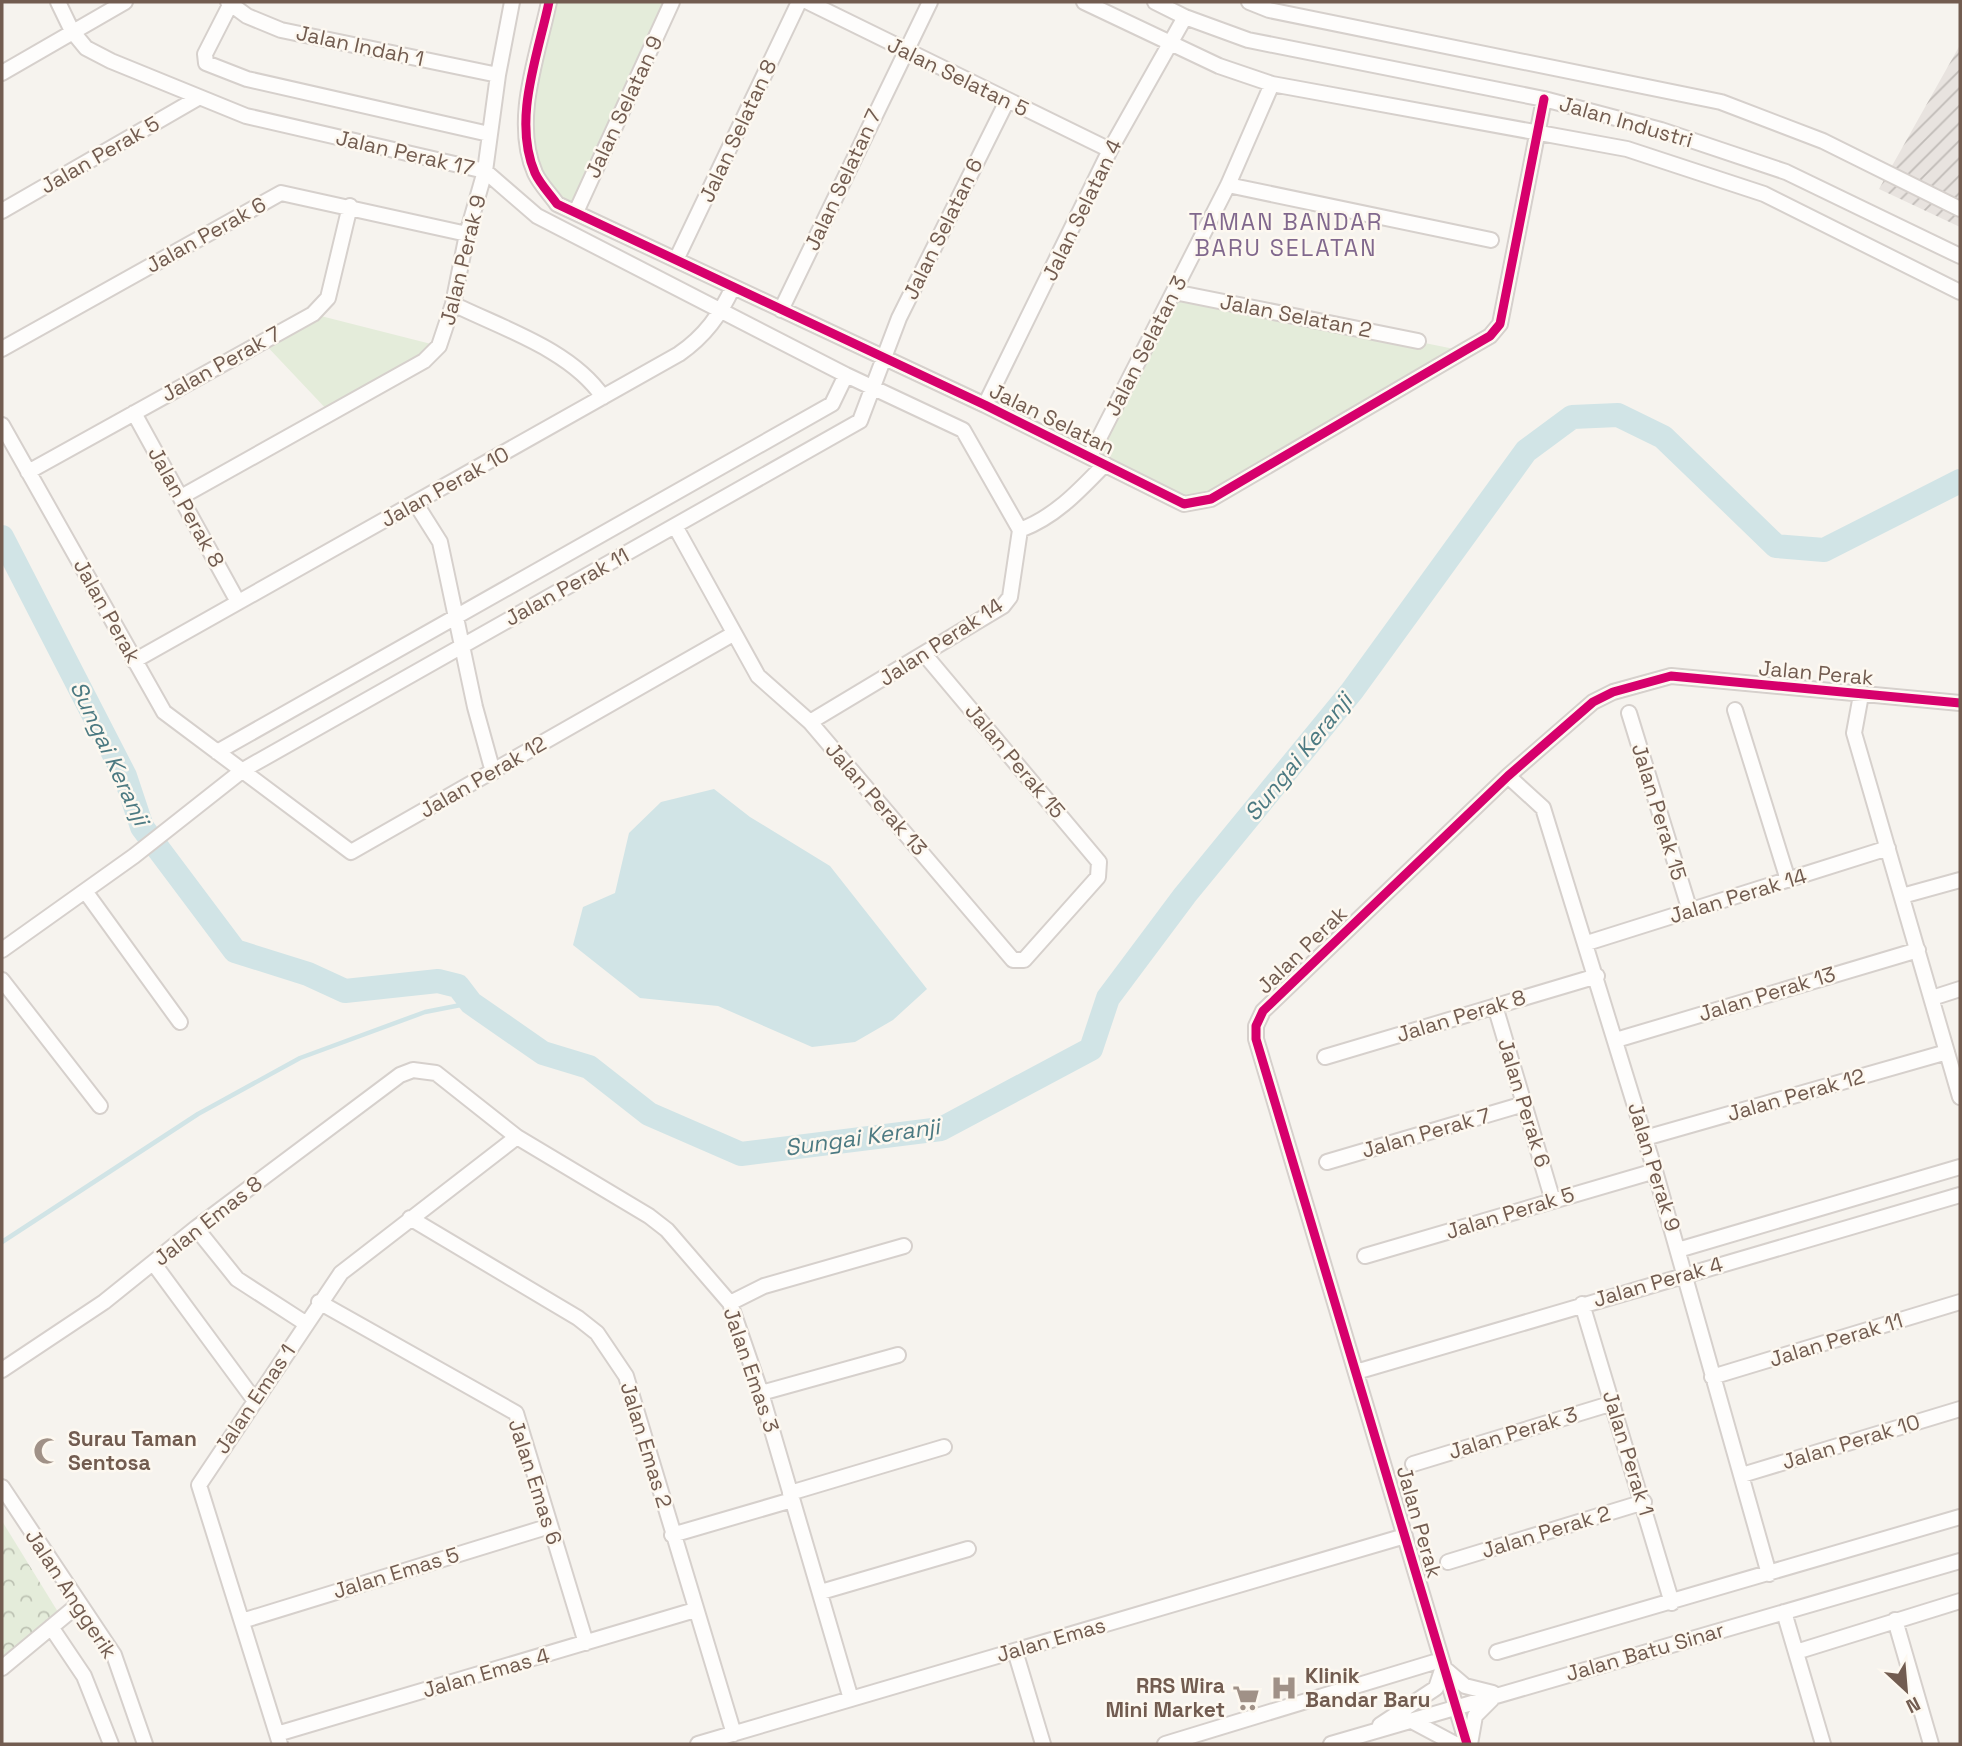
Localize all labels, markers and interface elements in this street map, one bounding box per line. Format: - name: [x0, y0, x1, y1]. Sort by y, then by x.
- street label: Jalan Indah 1: [294, 19, 427, 72]
- street label: Jalan Selatan 9: [579, 31, 668, 182]
- street label: Jalan Selatan 5: [883, 31, 1033, 122]
- street label: Jalan Selatan 8: [693, 55, 782, 206]
- street label: Jalan Industri: [1556, 90, 1696, 153]
- street label: Jalan Selatan 7: [798, 105, 887, 255]
- street label: Jalan Perak 5: [35, 110, 164, 200]
- street label: Jalan Perak 17: [333, 123, 477, 182]
- street label: Jalan Selatan 4: [1036, 134, 1128, 285]
- street label: Jalan Selatan 6: [897, 154, 988, 304]
- street label: Jalan Perak 6: [141, 190, 271, 279]
- street label: Jalan Perak 9: [433, 192, 492, 328]
- district label: TAMAN BANDAR BARU SELATAN: [1189, 207, 1383, 263]
- street label: Jalan Selatan 3: [1099, 271, 1193, 421]
- street label: Jalan Selatan 2: [1218, 288, 1374, 343]
- street label: Jalan Perak 7: [156, 320, 285, 407]
- street label: Jalan Selatan: [985, 377, 1119, 460]
- street label: Jalan Perak 10: [376, 440, 514, 533]
- street label: Jalan Perak 8: [142, 442, 231, 572]
- street label: Jalan Perak 11: [500, 541, 634, 632]
- street label: Jalan Perak: [68, 554, 147, 668]
- street label: Jalan Perak 14: [874, 591, 1008, 692]
- street label: Jalan Perak: [1758, 654, 1875, 691]
- water label: Sungai Keranji: [63, 676, 158, 832]
- water label: Sungai Keranji: [1237, 685, 1360, 827]
- street label: Jalan Perak 15: [959, 698, 1071, 824]
- street label: Jalan Perak 12: [415, 729, 551, 824]
- street label: Jalan Perak 13: [820, 736, 933, 861]
- street label: Jalan Perak 15: [1626, 740, 1693, 884]
- street label: Jalan Perak 14: [1666, 862, 1810, 929]
- street label: Jalan Perak: [1251, 900, 1352, 999]
- street label: Jalan Perak 13: [1695, 960, 1839, 1027]
- street label: Jalan Perak 8: [1393, 983, 1529, 1048]
- street label: Jalan Perak 6: [1492, 1035, 1557, 1171]
- street label: Jalan Perak 12: [1724, 1062, 1868, 1127]
- street label: Jalan Perak 9: [1622, 1099, 1687, 1235]
- street label: Jalan Perak 7: [1359, 1101, 1493, 1164]
- water label: Sungai Keranji: [783, 1111, 944, 1163]
- street label: Jalan Emas 8: [148, 1170, 268, 1272]
- street label: Jalan Perak 5: [1442, 1180, 1577, 1245]
- street label: Jalan Perak 4: [1590, 1250, 1726, 1313]
- street label: Jalan Emas 3: [717, 1304, 785, 1436]
- street label: Jalan Perak 11: [1766, 1306, 1906, 1373]
- street label: Jalan Emas 1: [208, 1339, 301, 1459]
- street label: Jalan Emas 2: [614, 1379, 678, 1511]
- street label: Jalan Perak 1: [1597, 1387, 1660, 1519]
- street label: Jalan Perak 3: [1445, 1400, 1581, 1465]
- street label: Jalan Perak 10: [1779, 1408, 1923, 1475]
- street label: Jalan Emas 6: [502, 1416, 569, 1548]
- place label: Surau Taman Sentosa: [68, 1425, 197, 1476]
- mosque icon: Surau Taman Sentosa: [32, 1436, 62, 1466]
- street label: Jalan Perak: [1391, 1463, 1448, 1581]
- street label: Jalan Perak 2: [1478, 1499, 1613, 1564]
- street label: Jalan Anggerik: [19, 1524, 123, 1664]
- street label: Jalan Emas 5: [330, 1541, 462, 1604]
- street label: Jalan Emas: [993, 1611, 1109, 1668]
- street label: Jalan Batu Sinar: [1563, 1616, 1727, 1687]
- street label: Jalan Emas 4: [419, 1641, 553, 1704]
- north arrow: [1871, 1655, 1941, 1725]
- place label: Klinik Bandar Baru: [1305, 1662, 1431, 1713]
- place label: RRS Wira Mini Market: [1105, 1672, 1225, 1723]
- hospital icon: Klinik Bandar Baru: [1269, 1673, 1299, 1703]
- supermarket icon: RRS Wira Mini Market: [1231, 1683, 1261, 1713]
- text: N: [1902, 1691, 1924, 1719]

